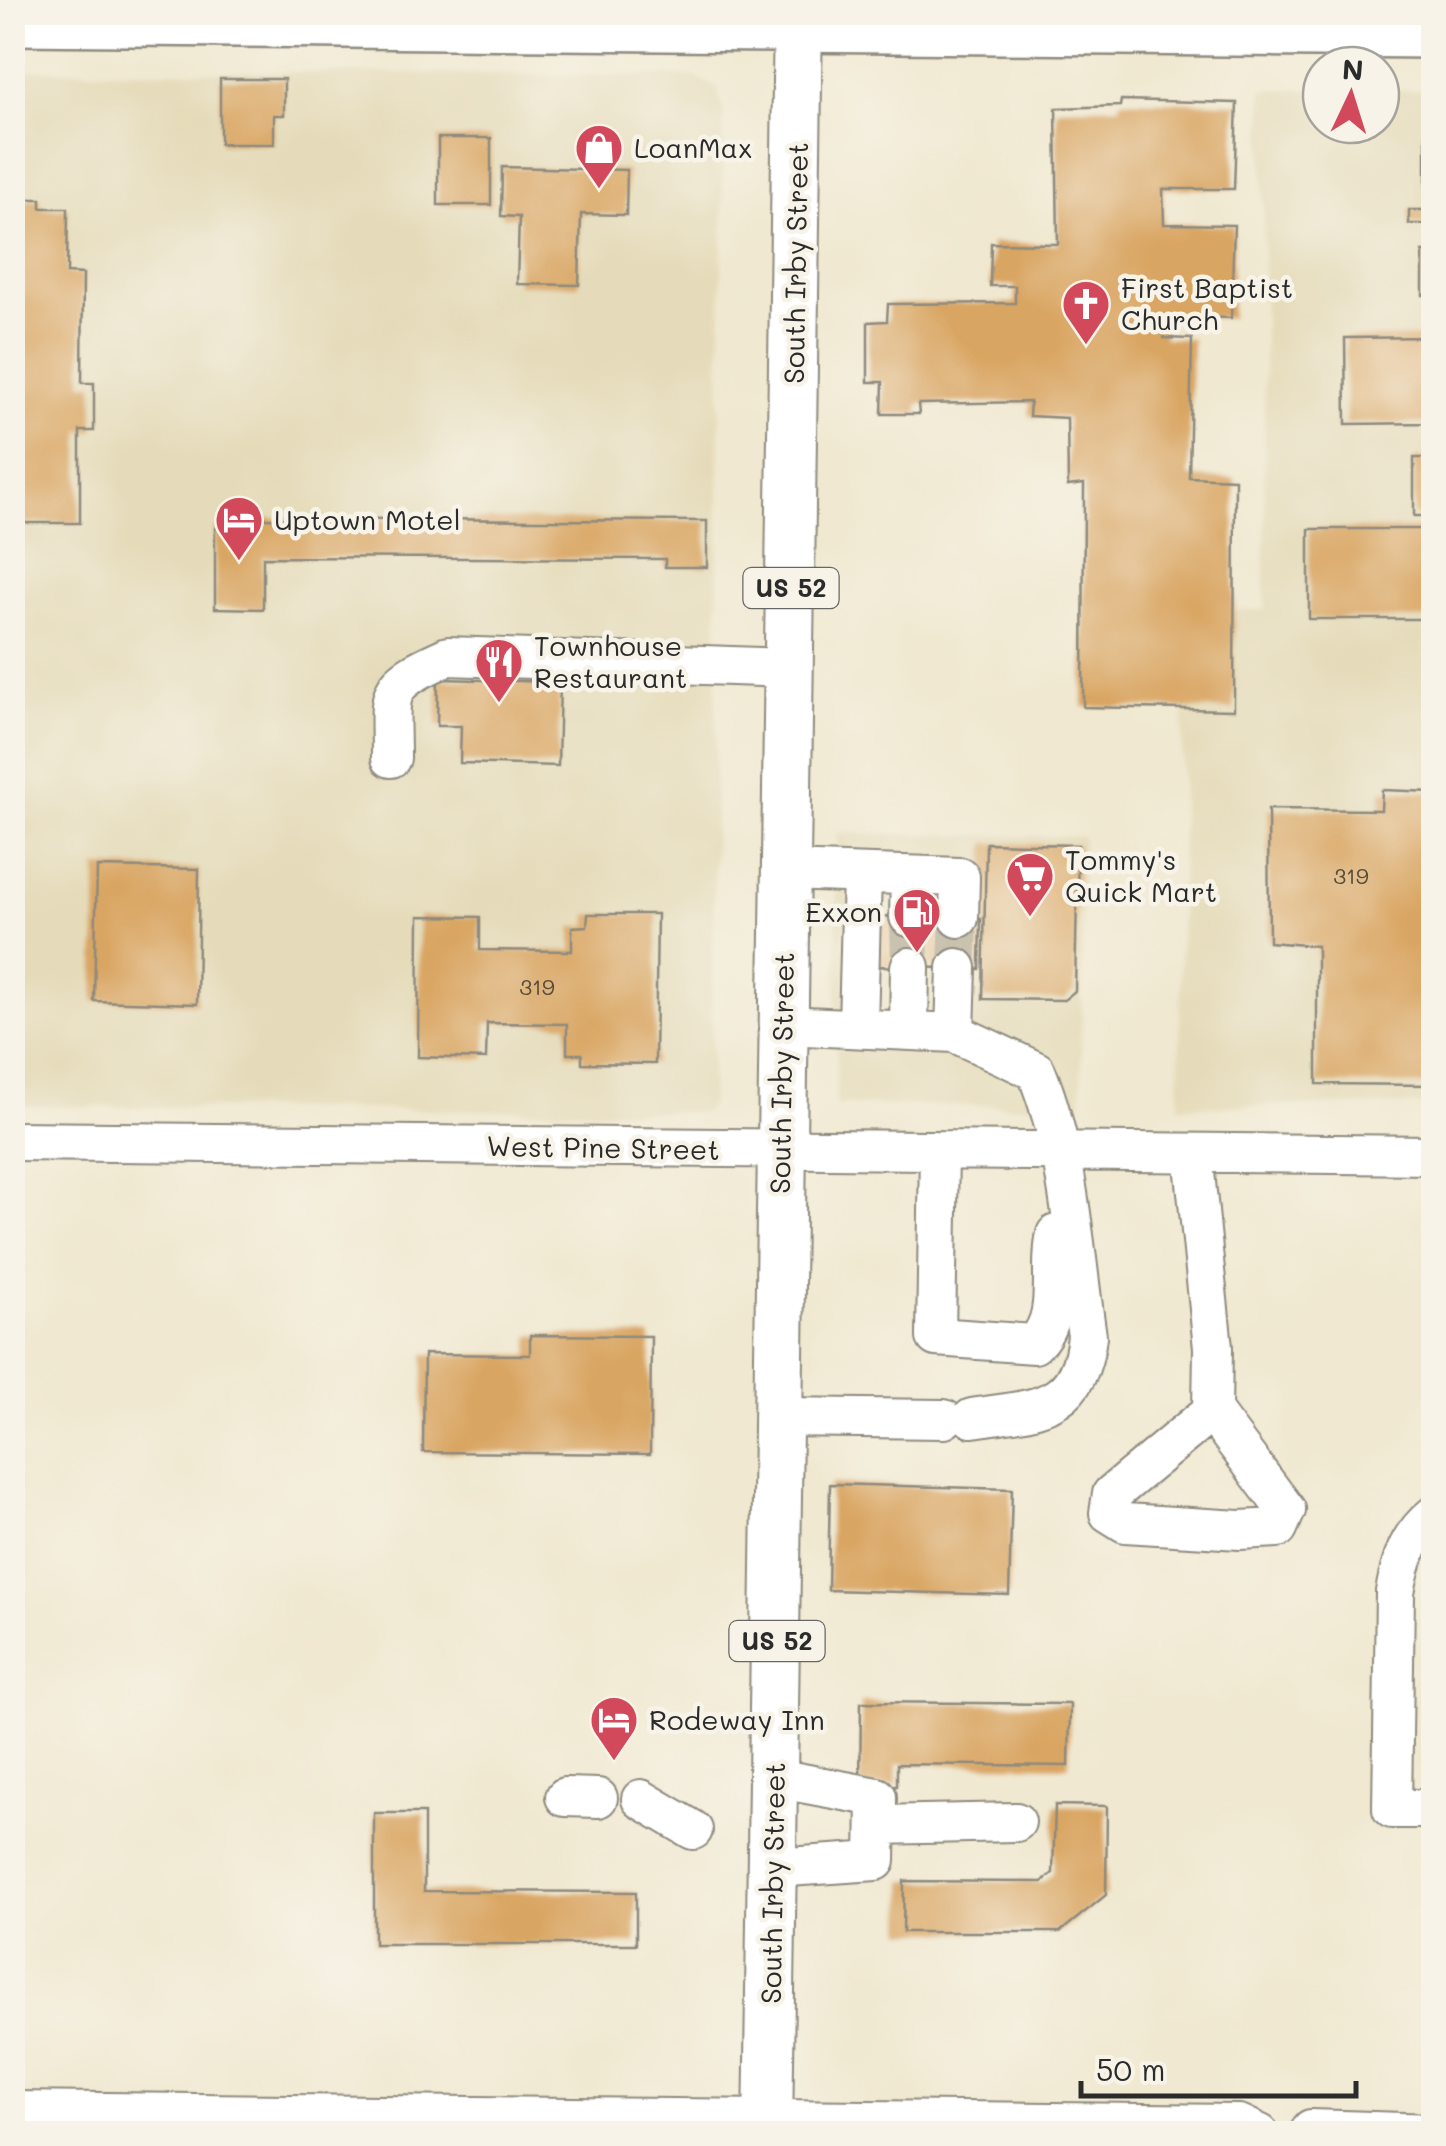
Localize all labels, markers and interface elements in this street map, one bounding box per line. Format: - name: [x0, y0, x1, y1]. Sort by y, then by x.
- north arrow: [1301, 45, 1401, 145]
- text: N: [1341, 50, 1365, 88]
- shop icon: LoanMax: [573, 122, 625, 190]
- place label: LoanMax: [634, 129, 752, 165]
- street label: South Irby Street: [775, 142, 815, 384]
- place label: First Baptist Church: [1121, 269, 1293, 337]
- church icon: First Baptist Church: [1060, 278, 1112, 346]
- hotel icon: Uptown Motel: [213, 494, 265, 562]
- place label: Uptown Motel: [274, 501, 461, 537]
- road number: US 52: [744, 568, 838, 608]
- place label: Townhouse Restaurant: [534, 627, 687, 695]
- restaurant icon: Townhouse Restaurant: [473, 636, 525, 704]
- place label: Tommy's Quick Mart: [1065, 841, 1217, 909]
- supermarket icon: Tommy's Quick Mart: [1004, 850, 1056, 918]
- house number: 319: [1333, 861, 1369, 890]
- fuel station icon: Exxon: [891, 886, 943, 954]
- place label: Exxon: [805, 893, 882, 929]
- street label: South Irby Street: [761, 952, 801, 1194]
- house number: 319: [519, 972, 555, 1001]
- street label: West Pine Street: [486, 1127, 720, 1167]
- road number: US 52: [730, 1621, 824, 1661]
- hotel icon: Rodeway Inn: [588, 1694, 640, 1762]
- place label: Rodeway Inn: [649, 1701, 825, 1737]
- street label: South Irby Street: [752, 1762, 792, 2004]
- scale bar: [1081, 2036, 1356, 2098]
- text: 50 m: [1096, 2049, 1166, 2089]

